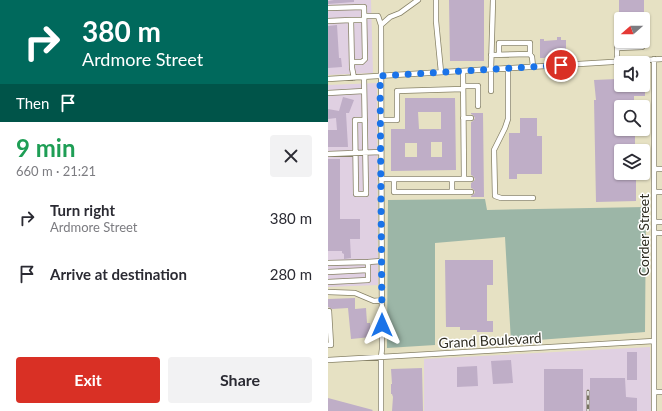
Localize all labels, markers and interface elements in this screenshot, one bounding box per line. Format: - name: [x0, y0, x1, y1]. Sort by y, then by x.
- north arrow: [614, 12, 650, 48]
- map controls: [614, 12, 650, 180]
- text: 380 m: [82, 14, 161, 48]
- icon: right: [16, 16, 68, 68]
- text: Ardmore Street: [82, 48, 203, 70]
- pin: [544, 48, 578, 82]
- icon: arrive: [550, 54, 572, 76]
- button: sound: [614, 56, 650, 92]
- icon: arrive: [57, 92, 79, 114]
- text: Then: [16, 94, 49, 112]
- button: search: [614, 100, 650, 136]
- text: 9 min: [16, 133, 76, 162]
- button: close: [270, 135, 312, 177]
- button: layers: [614, 144, 650, 180]
- text: 660 m · 21:21: [16, 163, 96, 179]
- street label: Corder Street: [635, 194, 652, 276]
- text: Turn right: [50, 201, 115, 219]
- icon: right: [16, 207, 38, 229]
- text: 380 m: [270, 209, 312, 227]
- text: Ardmore Street: [50, 219, 137, 235]
- icon: arrive: [16, 263, 38, 285]
- text: Arrive at destination: [50, 265, 187, 283]
- text: 280 m: [270, 265, 312, 283]
- position arrow: [361, 304, 403, 346]
- street label: Grand Boulevard: [438, 329, 542, 351]
- button: Exit: [16, 357, 160, 403]
- button: Share: [168, 357, 312, 403]

